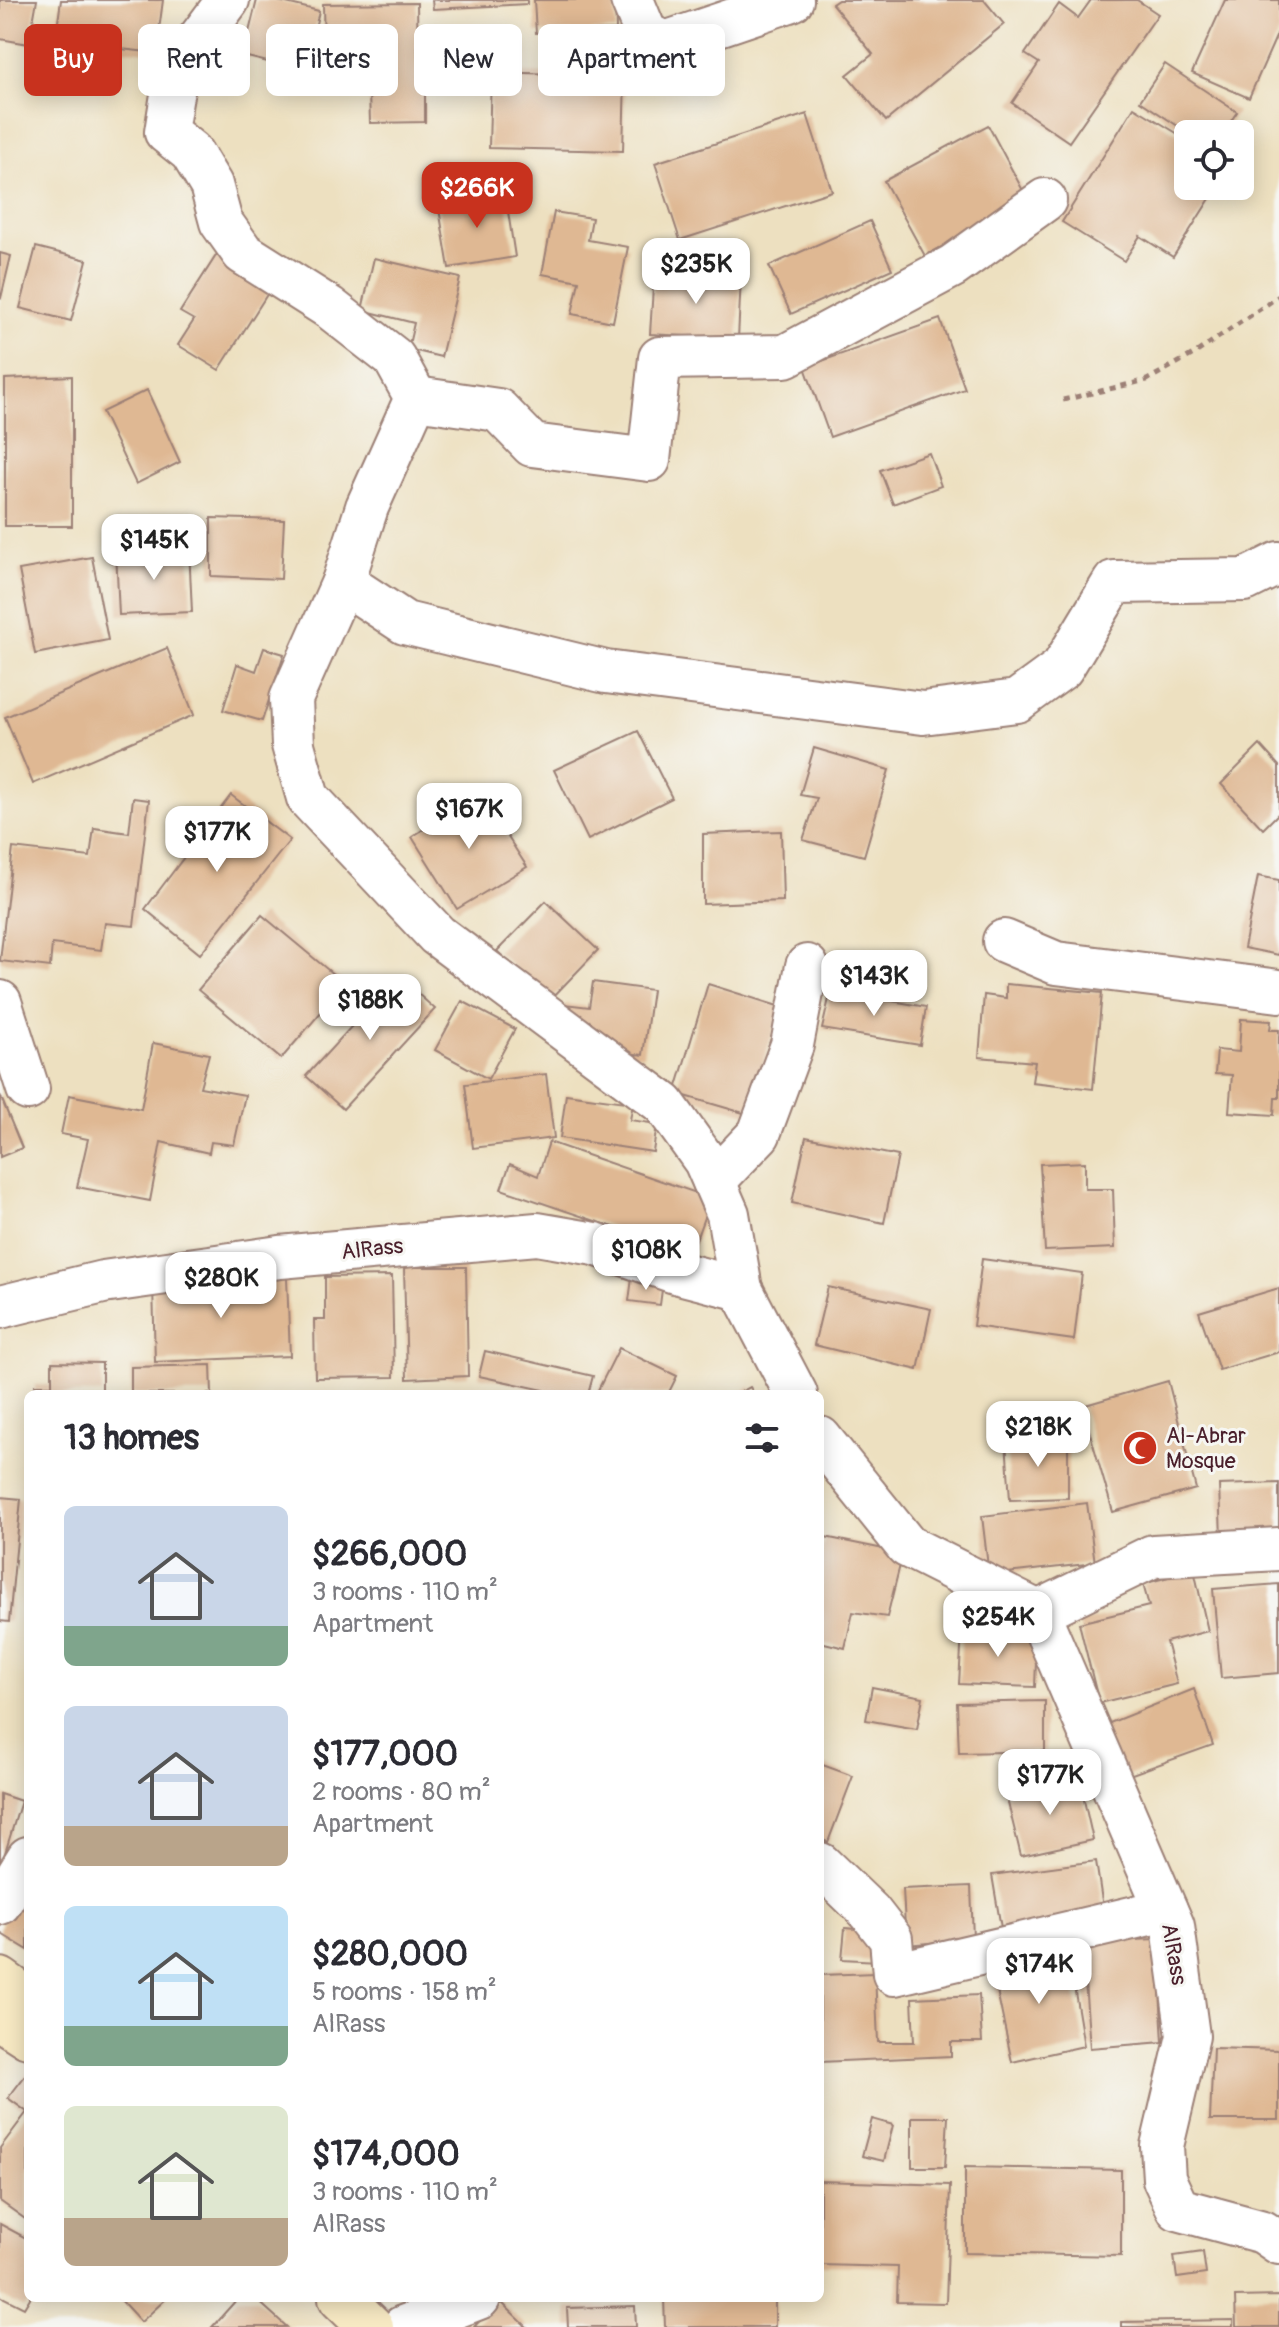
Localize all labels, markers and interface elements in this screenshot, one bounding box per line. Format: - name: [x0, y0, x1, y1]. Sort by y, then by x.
- chip: Buy: [24, 24, 122, 96]
- chip: Rent: [138, 24, 250, 96]
- chip: Filters: [266, 24, 398, 96]
- chip: New: [414, 24, 522, 96]
- chip: Apartment: [538, 24, 725, 96]
- map controls: [1174, 120, 1254, 200]
- button: locate: [1174, 120, 1254, 200]
- pin: $266K: [421, 162, 533, 230]
- text: $266K: [440, 172, 514, 204]
- pin: $235K: [640, 238, 752, 306]
- text: $235K: [660, 248, 732, 280]
- pin: $145K: [98, 514, 210, 582]
- text: $145K: [119, 524, 189, 556]
- pin: $167K: [413, 783, 525, 851]
- text: $167K: [435, 793, 503, 825]
- pin: $177K: [161, 806, 273, 874]
- text: $177K: [183, 816, 251, 848]
- pin: $143K: [818, 950, 930, 1018]
- text: $143K: [839, 960, 909, 992]
- pin: $188K: [314, 974, 426, 1042]
- text: $188K: [337, 984, 403, 1016]
- pin: $108K: [590, 1224, 702, 1292]
- street label: AlRass: [340, 1232, 405, 1266]
- text: $108K: [611, 1234, 681, 1266]
- pin: $280K: [165, 1252, 277, 1320]
- text: $280K: [183, 1262, 259, 1294]
- pin: $218K: [982, 1401, 1094, 1469]
- text: $218K: [1004, 1411, 1072, 1443]
- icon: filters: [740, 1416, 784, 1460]
- text: 13 homes: [64, 1417, 199, 1460]
- place label: Al-Abrar Mosque: [1166, 1422, 1246, 1475]
- mosque icon: Al-Abrar Mosque: [1121, 1429, 1159, 1467]
- text: $266,000: [312, 1533, 467, 1576]
- icon: home: [128, 1538, 224, 1634]
- text: 3 rooms · 110 m²: [312, 1576, 498, 1608]
- pin: $254K: [942, 1591, 1054, 1659]
- text: $254K: [961, 1601, 1035, 1633]
- text: Apartment: [312, 1608, 433, 1640]
- text: $177,000: [312, 1733, 458, 1776]
- icon: home: [128, 1738, 224, 1834]
- pin: $177K: [994, 1749, 1106, 1817]
- text: $177K: [1016, 1759, 1084, 1791]
- text: 2 rooms · 80 m²: [312, 1776, 491, 1808]
- text: Apartment: [312, 1808, 433, 1840]
- street label: AlRass: [1155, 1921, 1193, 1987]
- text: $280,000: [312, 1933, 468, 1976]
- icon: home: [128, 1938, 224, 2034]
- pin: $174K: [983, 1938, 1095, 2006]
- text: $174K: [1005, 1948, 1073, 1980]
- text: 5 rooms · 158 m²: [312, 1976, 497, 2008]
- text: AlRass: [312, 2008, 385, 2040]
- text: $174,000: [312, 2133, 460, 2176]
- icon: home: [128, 2138, 224, 2234]
- text: 3 rooms · 110 m²: [312, 2176, 498, 2208]
- text: AlRass: [312, 2208, 385, 2240]

